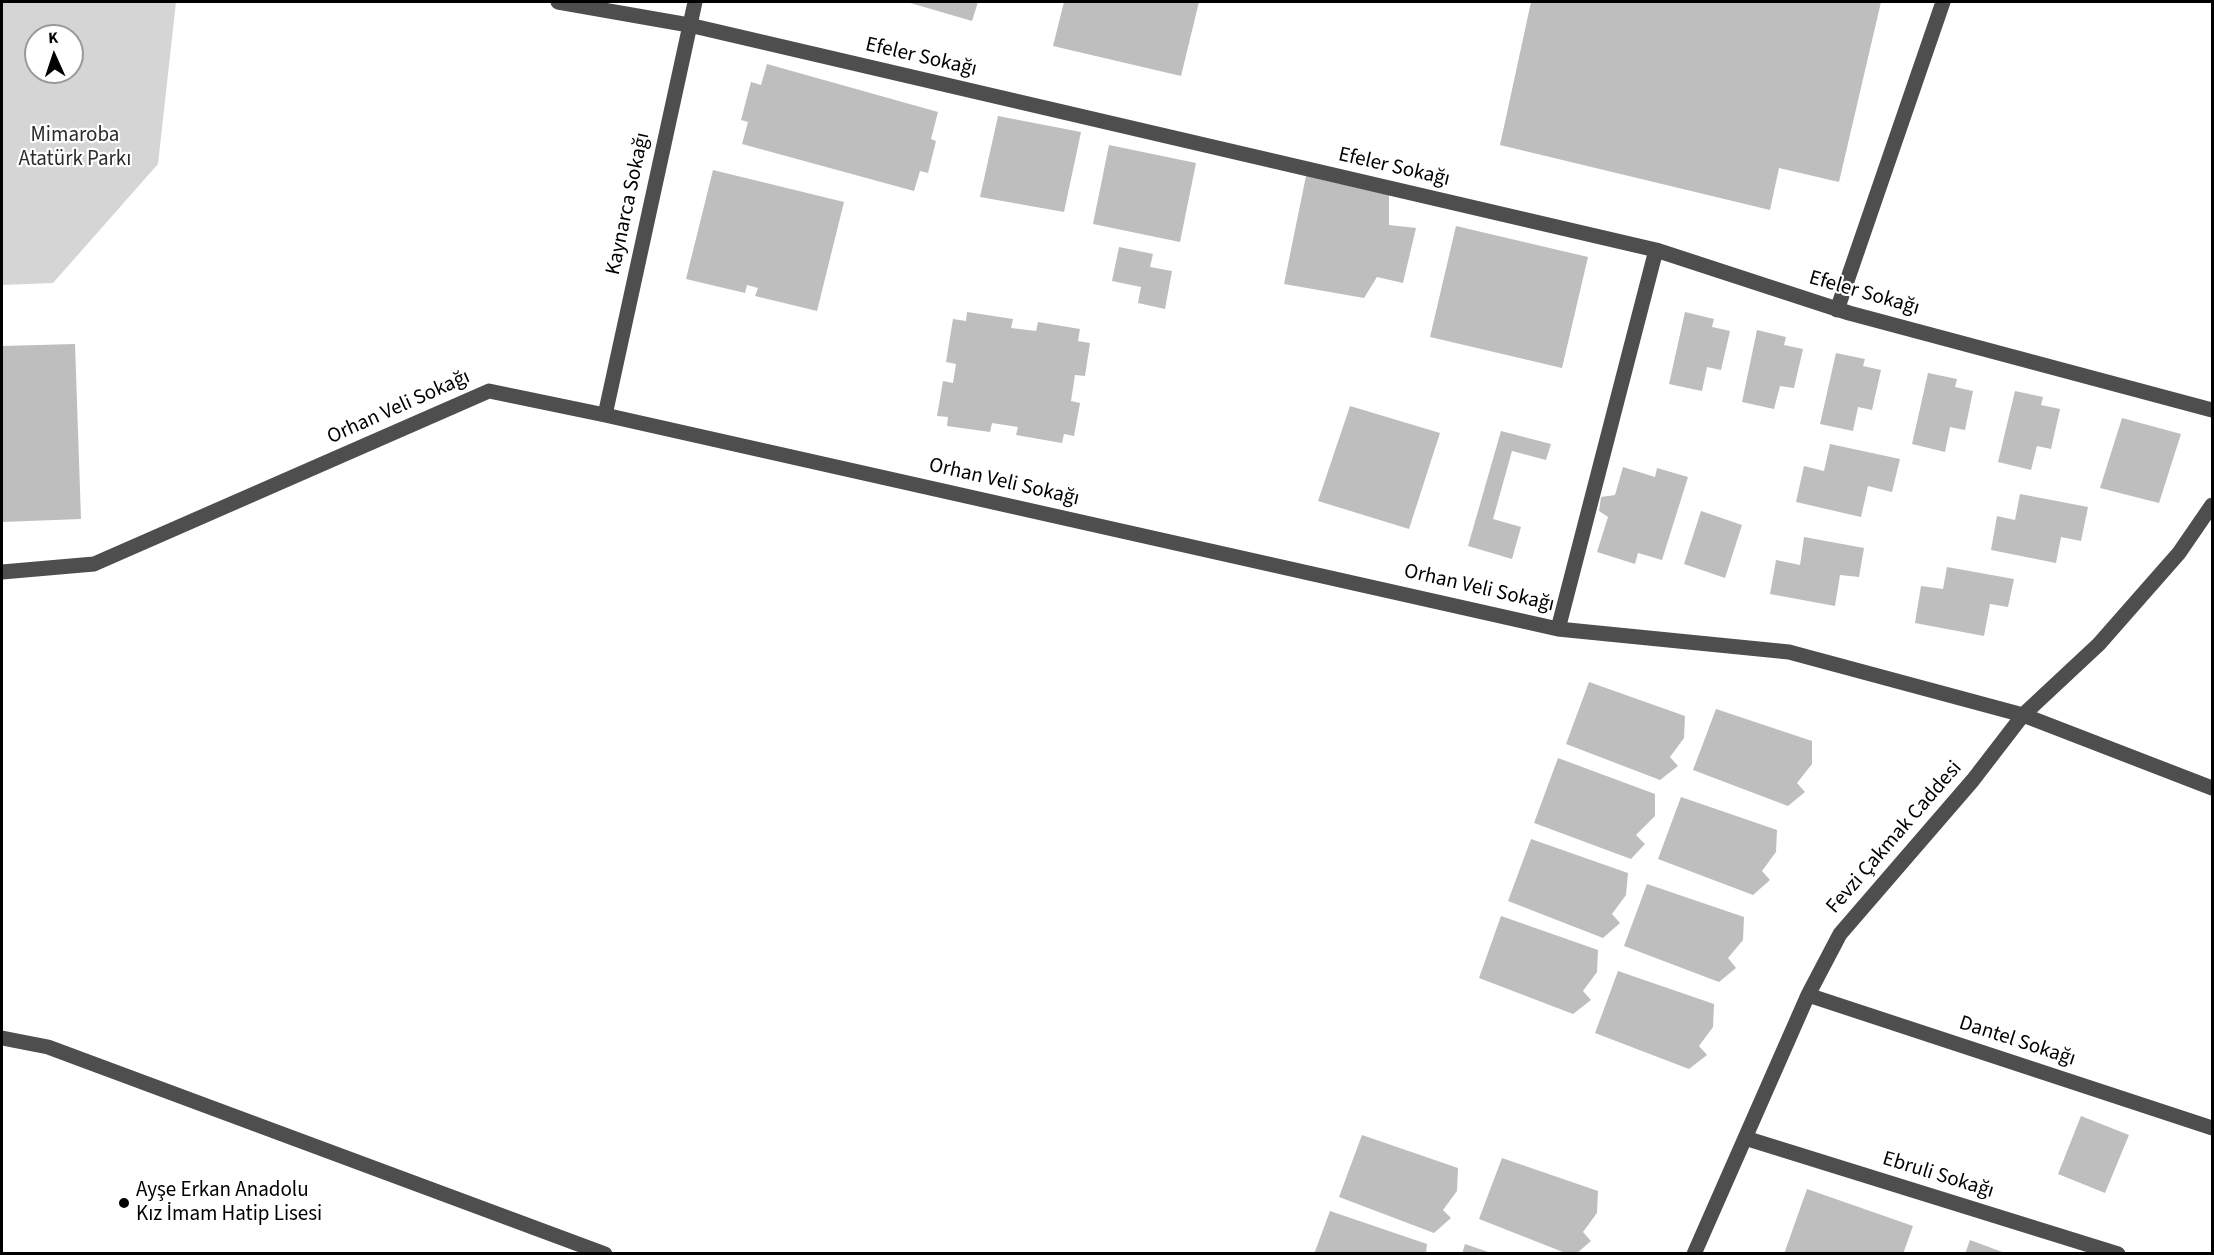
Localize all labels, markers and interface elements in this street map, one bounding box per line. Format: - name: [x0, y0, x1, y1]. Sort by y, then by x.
- north arrow: [24, 24, 84, 84]
- text: K: [48, 27, 59, 49]
- street label: Efeler Sokağı: [863, 33, 979, 83]
- park label: Mimaroba Atatürk Parkı: [19, 123, 131, 173]
- street label: Kaynarca Sokağı: [602, 130, 656, 278]
- street label: Efeler Sokağı: [1336, 143, 1452, 193]
- street label: Efeler Sokağı: [1806, 266, 1922, 322]
- street label: Orhan Veli Sokağı: [324, 365, 474, 451]
- street label: Orhan Veli Sokağı: [926, 453, 1082, 513]
- street label: Orhan Veli Sokağı: [1401, 559, 1557, 619]
- street label: Fevzi Çakmak Caddesi: [1822, 757, 1968, 919]
- street label: Dantel Sokağı: [1956, 1011, 2078, 1073]
- street label: Ebruli Sokağı: [1879, 1147, 1997, 1205]
- place label: Ayşe Erkan Anadolu Kız İmam Hatip Lisesi: [136, 1178, 322, 1228]
- marker: Ayşe Erkan Anadolu Kız İmam Hatip Lisesi: [117, 1196, 131, 1210]

